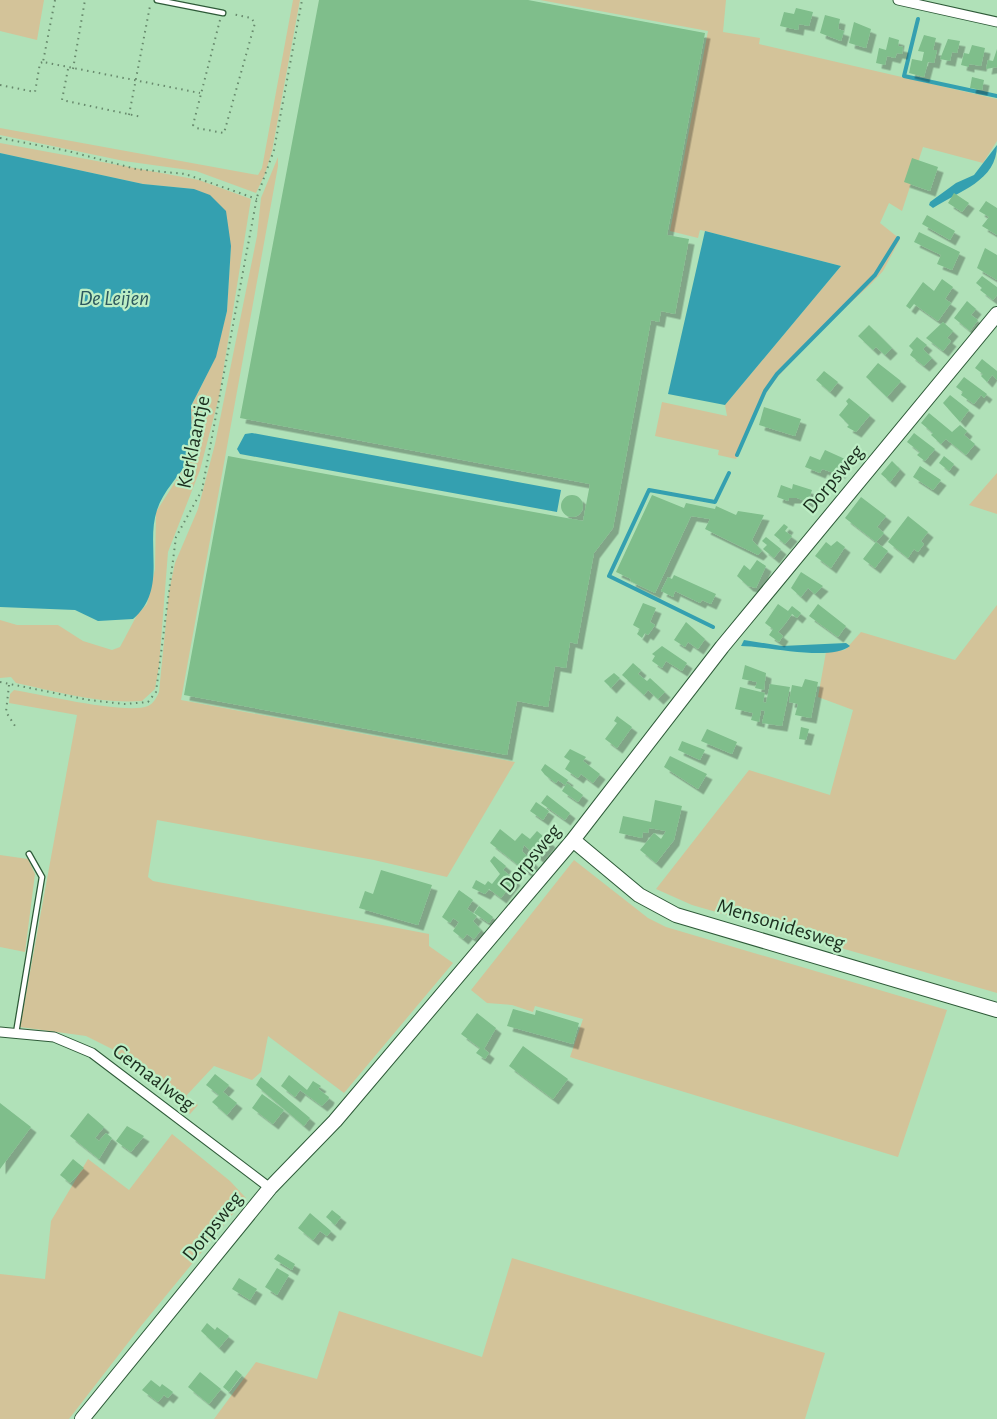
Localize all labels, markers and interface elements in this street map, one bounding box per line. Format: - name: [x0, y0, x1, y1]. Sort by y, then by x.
- water label: De Leijen: [79, 287, 149, 309]
- street label: Kerklaantje: [173, 394, 214, 490]
- street label: Dorpsweg: [799, 440, 868, 518]
- street label: Dorpsweg: [496, 819, 565, 897]
- street label: Mensonidesweg: [715, 895, 848, 954]
- street label: Gemaalweg: [109, 1040, 199, 1115]
- street label: Dorpsweg: [178, 1187, 247, 1265]

